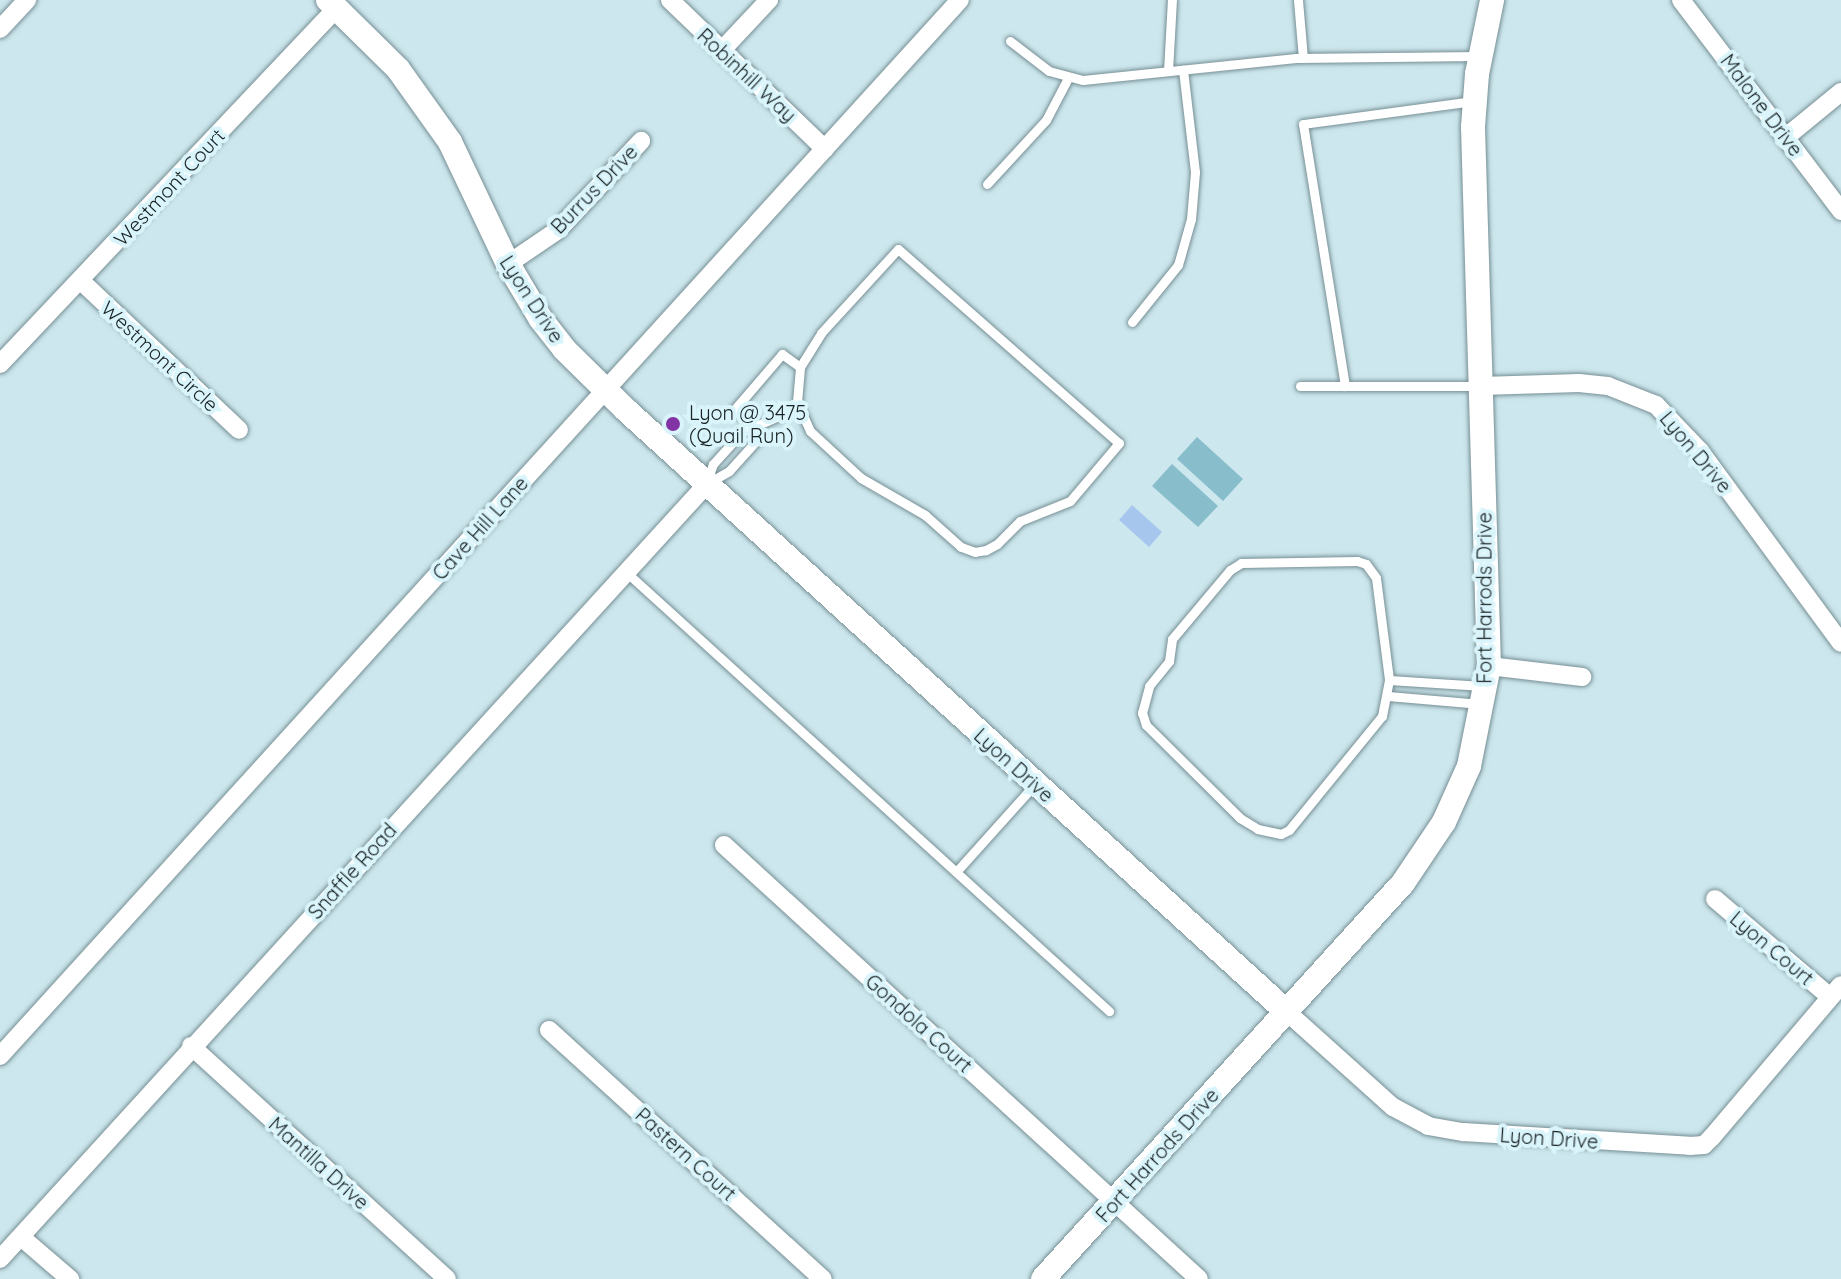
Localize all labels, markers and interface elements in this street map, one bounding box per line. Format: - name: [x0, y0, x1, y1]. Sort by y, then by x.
- street label: Robinhill Way: [693, 23, 801, 127]
- street label: Malone Drive: [1716, 49, 1808, 161]
- street label: Westmont Court: [109, 123, 229, 251]
- street label: Burrus Drive: [546, 140, 642, 238]
- street label: Lyon Drive: [495, 251, 569, 347]
- street label: Westmont Circle: [97, 296, 223, 416]
- place label: Lyon @ 3475 (Quail Run): [689, 400, 806, 447]
- street label: Lyon Drive: [1655, 406, 1737, 498]
- marker: Lyon @ 3475 (Quail Run): [664, 415, 682, 433]
- street label: Cave Hill Lane: [427, 471, 533, 585]
- street label: Fort Harrods Drive: [1472, 512, 1496, 684]
- street label: Lyon Drive: [969, 723, 1059, 807]
- street label: Snaffle Road: [303, 818, 401, 924]
- street label: Lyon Court: [1725, 906, 1819, 990]
- street label: Gondola Court: [861, 969, 977, 1077]
- street label: Fort Harrods Drive: [1091, 1083, 1223, 1227]
- street label: Pastern Court: [631, 1103, 741, 1205]
- street label: Mantilla Drive: [264, 1112, 374, 1214]
- street label: Lyon Drive: [1499, 1123, 1599, 1153]

